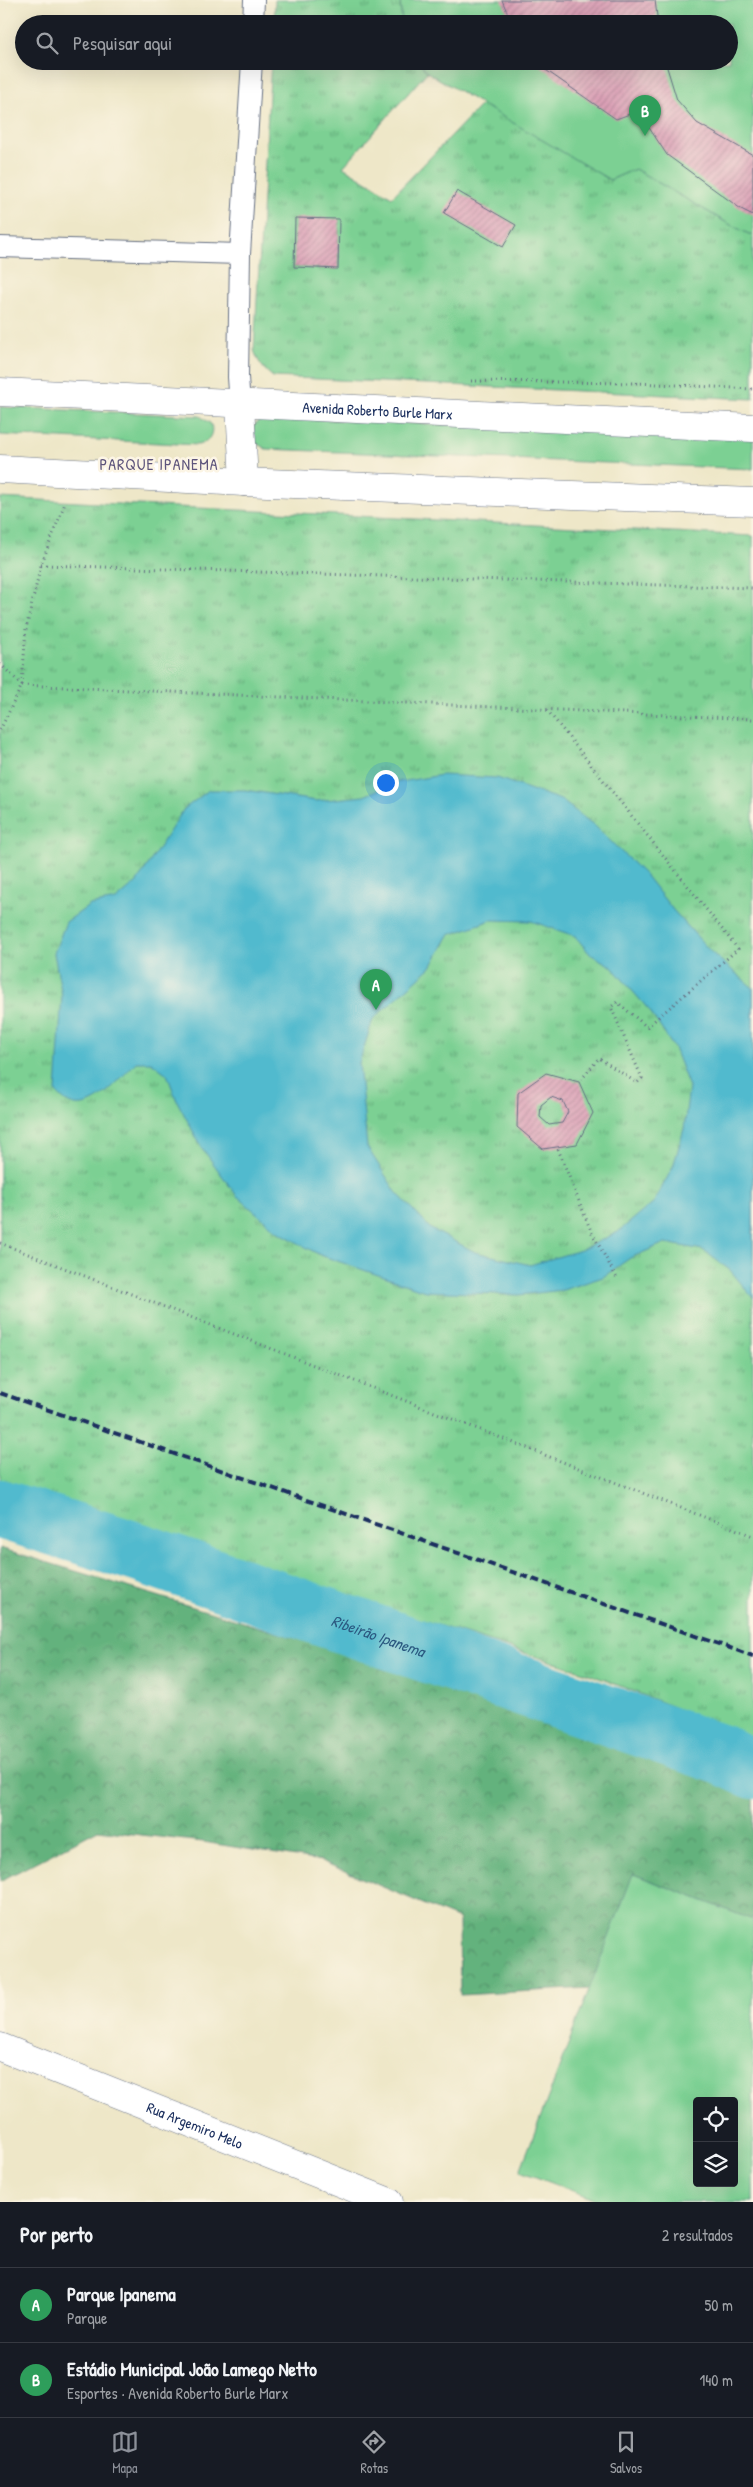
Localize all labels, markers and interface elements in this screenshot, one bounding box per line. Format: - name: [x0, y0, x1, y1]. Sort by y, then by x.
- search box: [15, 15, 738, 70]
- icon: search: [33, 29, 61, 57]
- text: Pesquisar aqui: [73, 30, 172, 56]
- pin: B: [629, 95, 661, 136]
- street label: Avenida Roberto Burle Marx: [302, 396, 453, 424]
- district label: PARQUE IPANEMA: [100, 453, 218, 475]
- your location: [373, 770, 399, 796]
- pin: A: [360, 969, 392, 1010]
- water label: Ribeirão Ipanema: [329, 1609, 430, 1663]
- street label: Rua Argemiro Melo: [144, 2096, 246, 2153]
- map controls: [693, 2097, 738, 2187]
- button: locate: [693, 2097, 738, 2142]
- button: layers: [693, 2142, 738, 2187]
- text: Por perto: [20, 2220, 93, 2249]
- text: 2 resultados: [662, 2224, 733, 2246]
- text: Parque Ipanema: [67, 2281, 176, 2307]
- text: A: [32, 2294, 40, 2316]
- text: 50 m: [705, 2294, 733, 2316]
- text: Parque: [67, 2307, 107, 2329]
- text: Estádio Municipal João Lamego Netto: [67, 2356, 317, 2382]
- text: B: [32, 2369, 40, 2391]
- text: 140 m: [699, 2369, 733, 2391]
- text: Esportes · Avenida Roberto Burle Marx: [67, 2382, 288, 2404]
- tab: Mapa: [111, 2428, 139, 2477]
- tab: Rotas: [360, 2428, 388, 2477]
- tab: Salvos: [610, 2428, 642, 2477]

